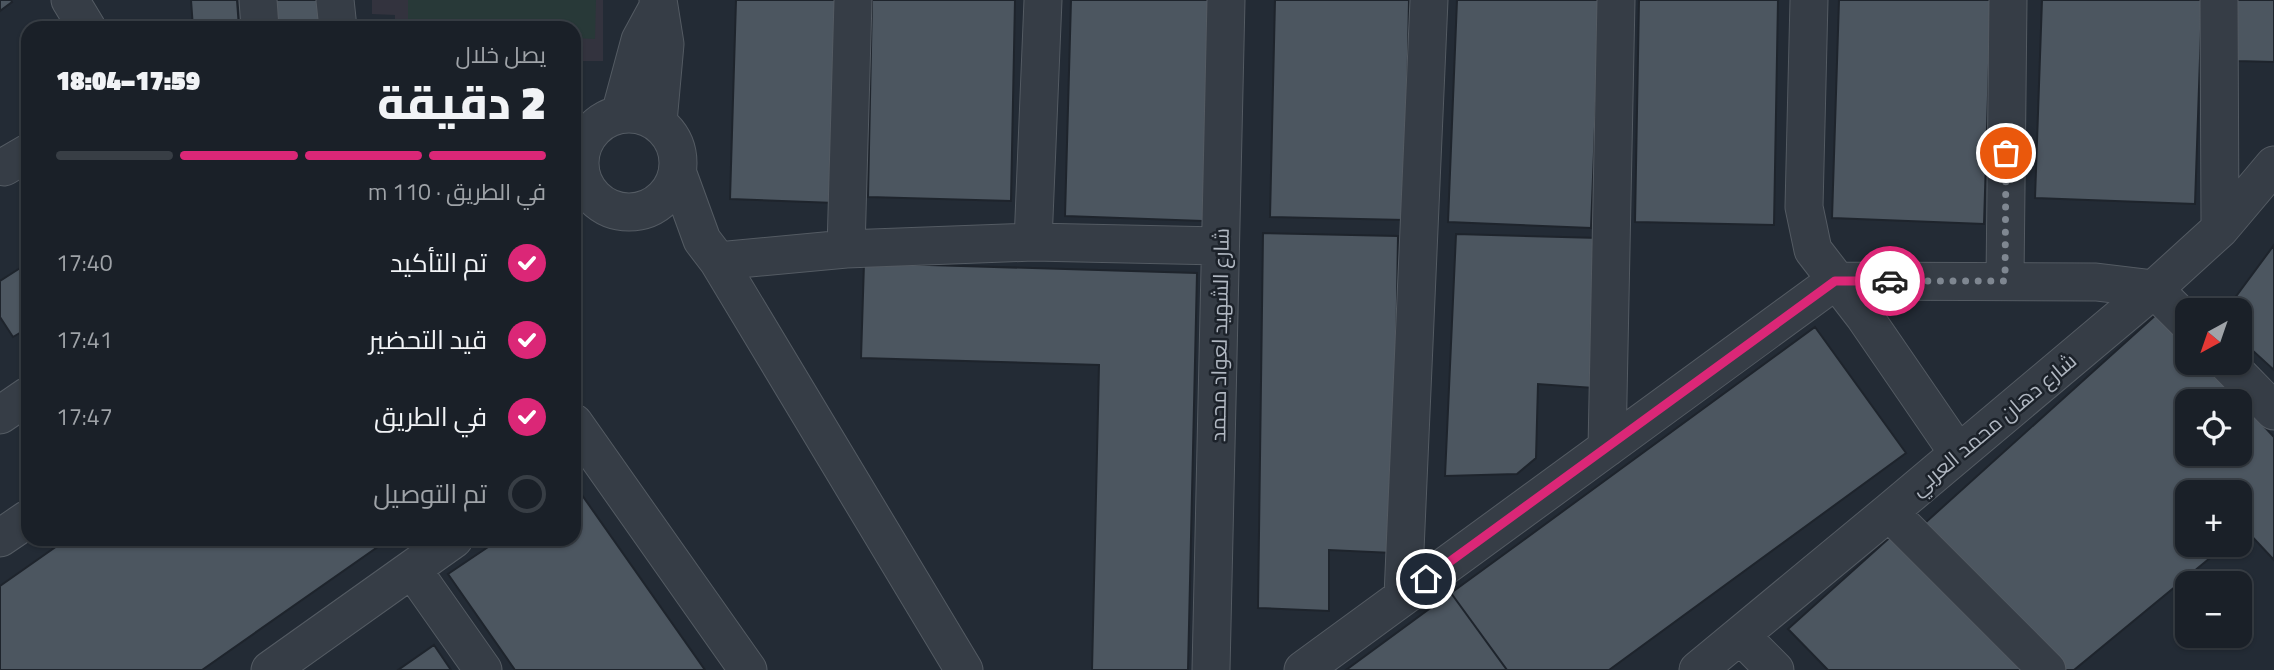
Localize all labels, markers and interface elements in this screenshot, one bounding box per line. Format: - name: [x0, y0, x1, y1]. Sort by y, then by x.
- text: يصل خلال: [456, 37, 546, 72]
- text: 17:59–18:04: [56, 61, 200, 100]
- text: 2 دقيقة: [377, 67, 546, 137]
- pin: [1976, 123, 2036, 183]
- icon: bag: [1987, 134, 2025, 172]
- text: في الطريق · 110 m: [368, 174, 546, 209]
- street label: شارع الشهيد لعواد محمد: [1201, 228, 1237, 442]
- text: تم التأكيد: [390, 243, 487, 282]
- icon: check: [508, 244, 546, 282]
- text: 17:40: [56, 245, 113, 280]
- courier: [1855, 246, 1925, 316]
- icon: car: [1871, 262, 1909, 300]
- north arrow: [2175, 298, 2252, 374]
- map controls: [2175, 298, 2252, 648]
- text: قيد التحضير: [369, 320, 487, 359]
- icon: check: [508, 321, 546, 359]
- text: 17:41: [56, 322, 113, 357]
- street label: شارع دهان محمد العربي: [1903, 345, 2084, 504]
- button: locate: [2175, 389, 2252, 466]
- text: في الطريق: [374, 397, 487, 436]
- icon: check: [508, 398, 546, 436]
- text: 17:47: [56, 399, 113, 434]
- text: تم التوصيل: [373, 474, 487, 513]
- button: +: [2175, 480, 2252, 557]
- pin: [1396, 549, 1456, 609]
- icon: home: [1407, 560, 1445, 598]
- button: −: [2175, 571, 2252, 648]

